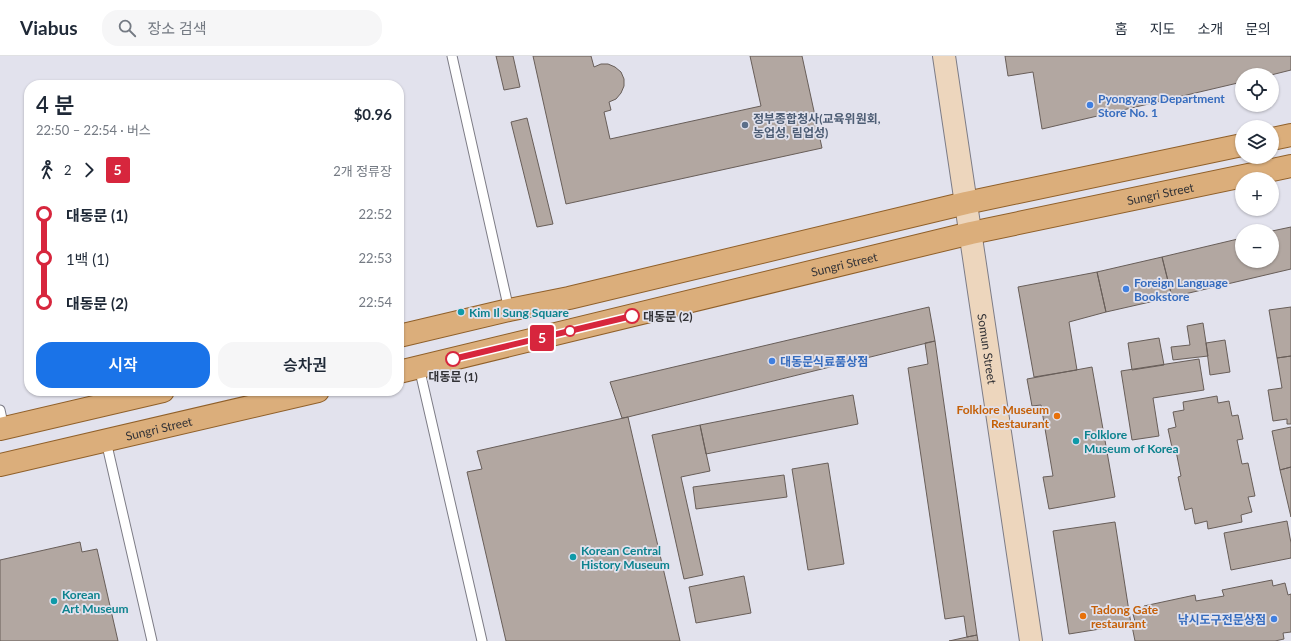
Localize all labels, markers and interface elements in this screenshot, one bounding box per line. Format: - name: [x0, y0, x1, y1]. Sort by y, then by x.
- search box: [102, 10, 382, 46]
- text: Viabus: [20, 16, 78, 39]
- icon: search: [116, 17, 138, 39]
- text: 장소 검색: [148, 19, 207, 37]
- text: 홈: [1115, 20, 1128, 37]
- text: 지도: [1150, 20, 1175, 37]
- text: 소개: [1197, 20, 1223, 37]
- text: 문의: [1245, 20, 1271, 37]
- map controls: [1235, 68, 1279, 268]
- button: locate: [1235, 68, 1279, 112]
- text: 4 분: [36, 91, 74, 118]
- place label: Pyongyang Department Store No. 1: [1098, 91, 1225, 120]
- marker: Pyongyang Department Store No. 1: [1085, 100, 1095, 110]
- text: $0.96: [354, 105, 392, 123]
- place label: 정부종합청사(교육위원회, 농업성, 림업성): [753, 111, 881, 140]
- marker: 정부종합청사(교육위원회, 농업성, 림업성): [740, 120, 750, 130]
- button: layers: [1235, 120, 1279, 164]
- text: 22:50 – 22:54 · 버스: [36, 122, 151, 138]
- icon: walk: [36, 159, 58, 181]
- icon: forward: [78, 159, 100, 181]
- text: 5: [114, 161, 122, 178]
- text: 2: [64, 162, 72, 178]
- text: 2개 정류장: [333, 163, 392, 179]
- button: +: [1235, 172, 1279, 216]
- street label: Sungri Street: [1125, 179, 1196, 208]
- text: 대동문 (1): [66, 206, 128, 224]
- text: 22:52: [359, 206, 392, 222]
- button: −: [1235, 224, 1279, 268]
- street label: Sungri Street: [809, 248, 880, 279]
- text: 1백 (1): [66, 250, 109, 268]
- text: 22:53: [359, 250, 392, 266]
- place label: Foreign Language Bookstore: [1134, 275, 1228, 304]
- marker: Foreign Language Bookstore: [1121, 284, 1131, 294]
- text: 대동문 (2): [66, 294, 128, 312]
- text: 22:54: [359, 294, 392, 310]
- place label: Kim Il Sung Square: [469, 305, 569, 320]
- marker: Kim Il Sung Square: [456, 307, 466, 317]
- marker: 대동문 (2): [624, 308, 640, 324]
- place label: 대동문 (2): [643, 309, 693, 324]
- street label: Somun Street: [975, 312, 1000, 386]
- line badge: 5: [529, 325, 555, 351]
- unlabelled marker: [564, 325, 576, 337]
- text: 5: [538, 329, 546, 346]
- button: 시작: [36, 342, 210, 388]
- button: 승차권: [218, 342, 392, 388]
- marker: 대동문 (1): [445, 351, 461, 367]
- place label: 대동문식료품상점: [780, 354, 868, 369]
- marker: 대동문식료품상점: [767, 356, 777, 366]
- place label: 대동문 (1): [428, 369, 478, 384]
- place label: Folklore Museum Restaurant: [956, 402, 1050, 431]
- marker: Folklore Museum Restaurant: [1052, 411, 1062, 421]
- street label: Sungri Street: [124, 413, 194, 443]
- place label: Folklore Museum of Korea: [1084, 427, 1179, 456]
- marker: Folklore Museum of Korea: [1071, 436, 1081, 446]
- place label: Korean Central History Museum: [581, 543, 670, 572]
- marker: Korean Central History Museum: [568, 552, 578, 562]
- place label: Korean Art Museum: [61, 587, 129, 616]
- marker: Korean Art Museum: [49, 596, 59, 606]
- place label: Tadong Gate restaurant: [1091, 602, 1159, 631]
- marker: Tadong Gate restaurant: [1078, 611, 1088, 621]
- place label: 낚시도구전문상점: [1178, 612, 1266, 627]
- marker: 낚시도구전문상점: [1269, 614, 1279, 624]

